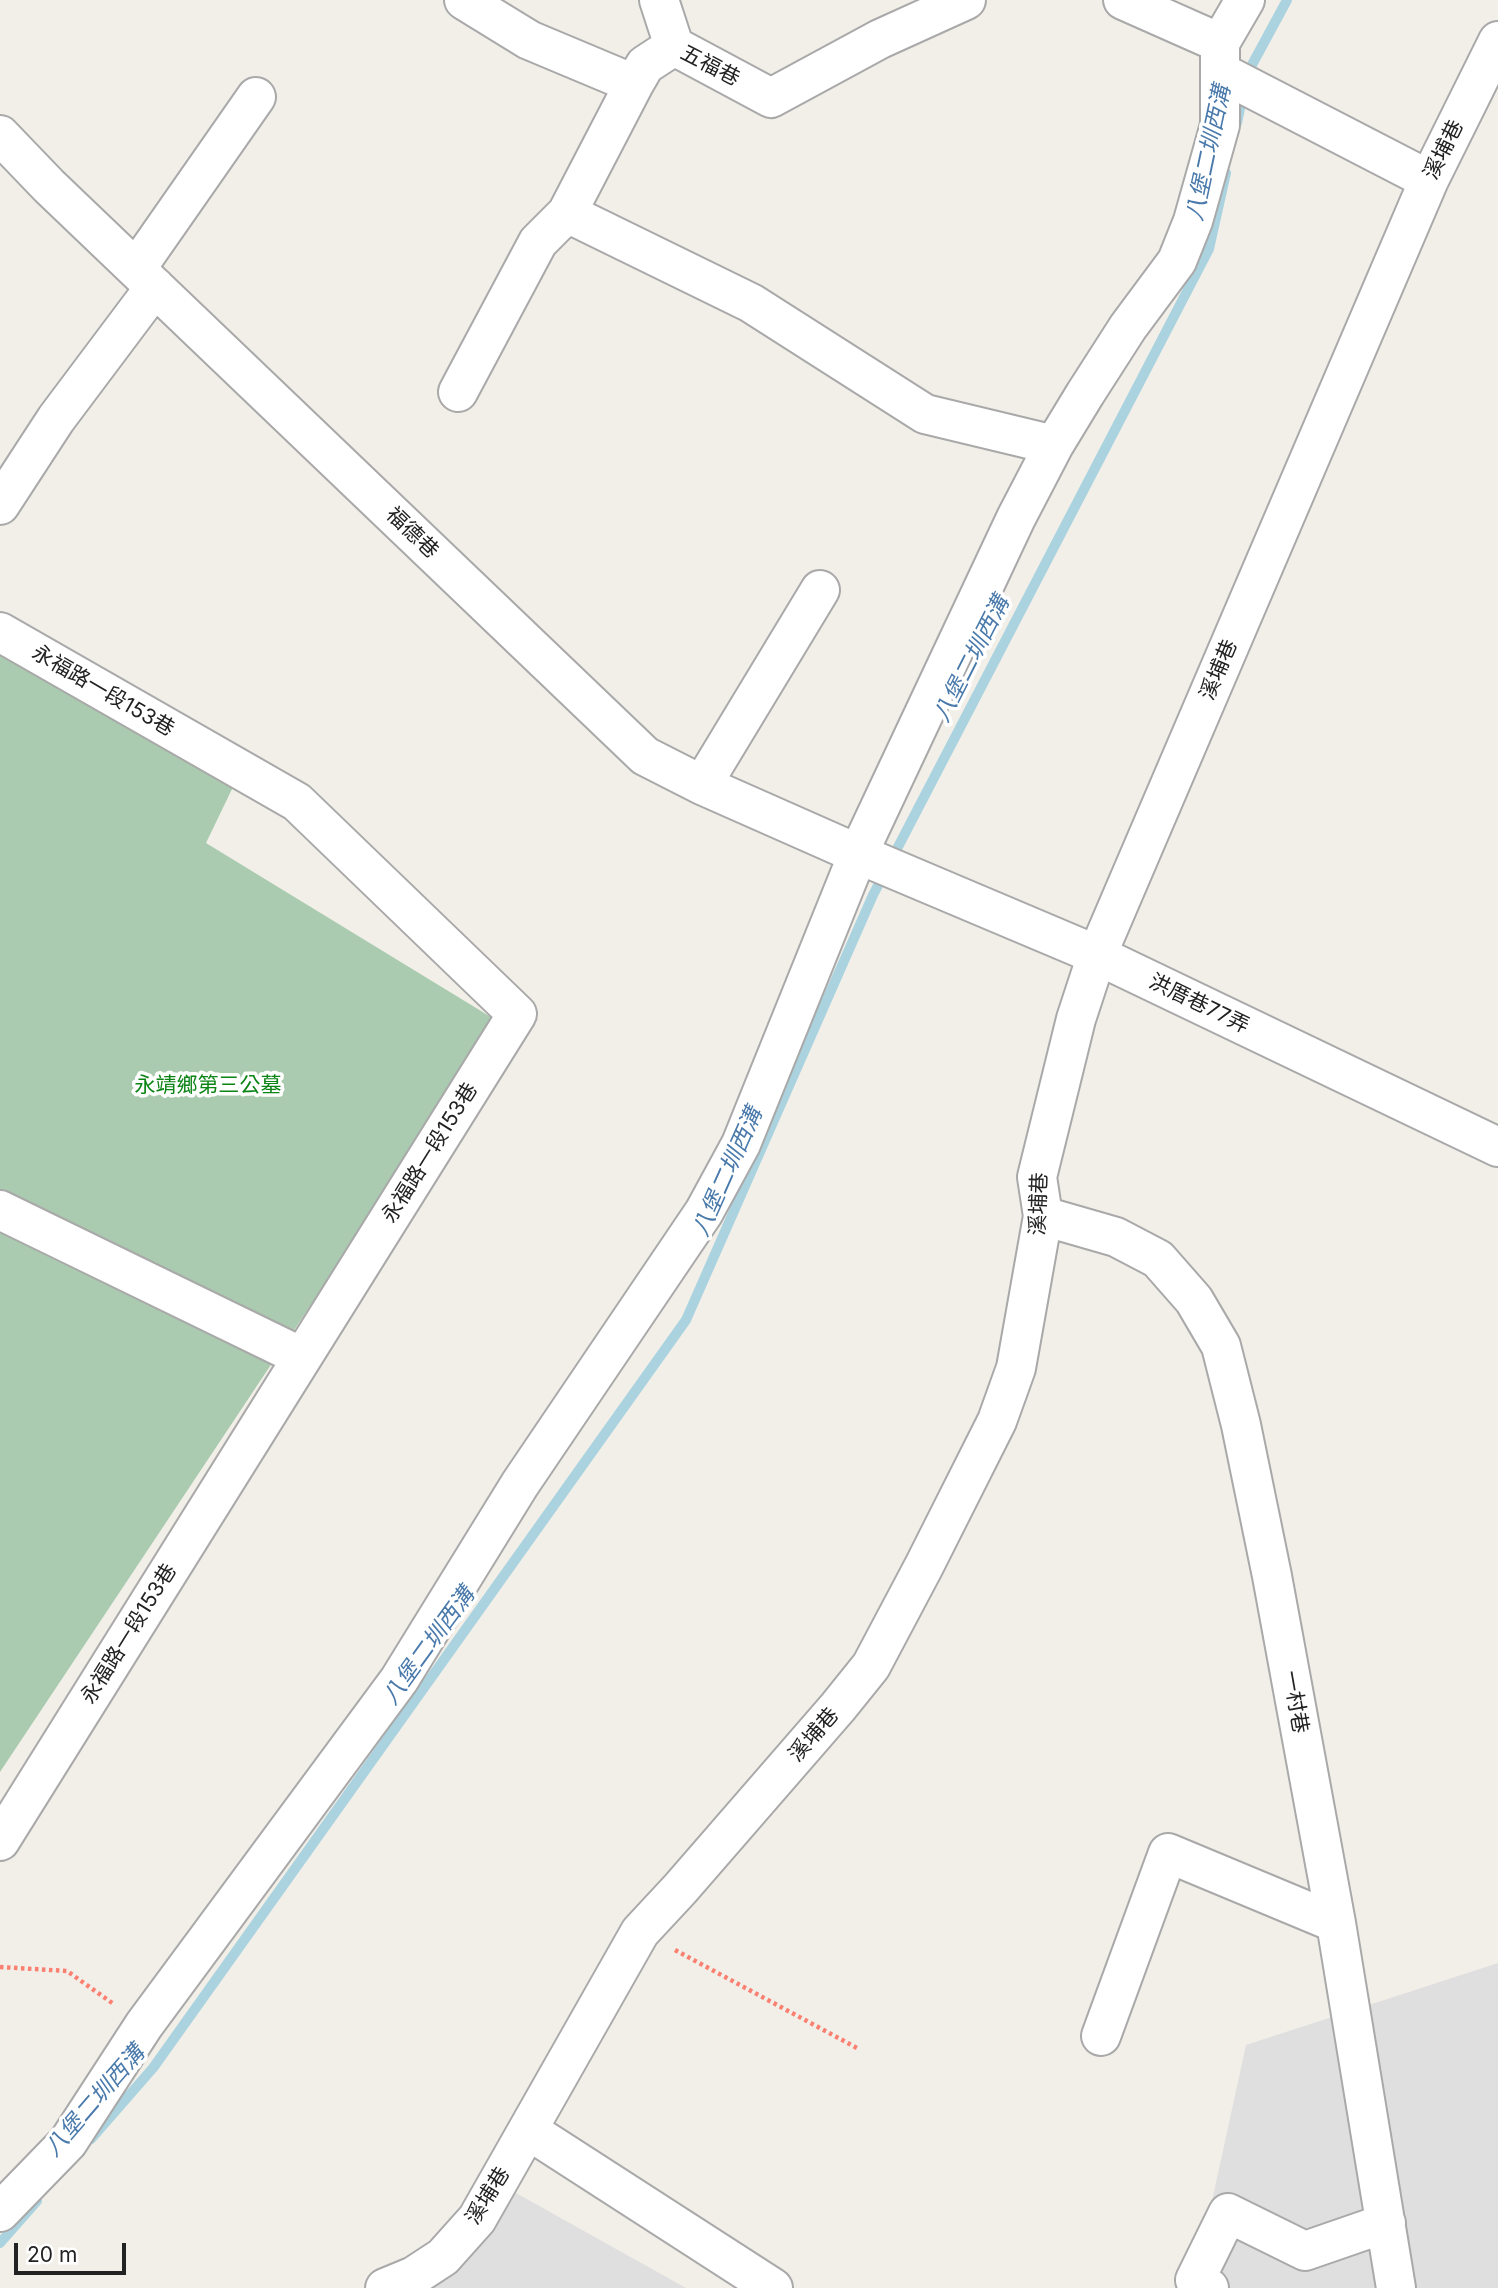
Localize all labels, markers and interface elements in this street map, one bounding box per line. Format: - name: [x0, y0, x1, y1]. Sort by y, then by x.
- street label: 五福巷: [676, 40, 744, 92]
- water label: 八堡二圳西溝: [1181, 83, 1237, 223]
- street label: 溪埔巷: [1419, 116, 1469, 184]
- street label: 福德巷: [381, 502, 443, 564]
- water label: 八堡二圳西溝: [928, 591, 1016, 727]
- street label: 溪埔巷: [1195, 636, 1243, 704]
- street label: 永福路一段153巷: [27, 640, 179, 742]
- street label: 洪厝巷77弄: [1145, 969, 1253, 1039]
- park label: 永靖鄉第三公墓: [135, 1073, 281, 1099]
- street label: 永福路一段153巷: [377, 1078, 483, 1228]
- water label: 八堡二圳西溝: [687, 1103, 769, 1241]
- street label: 溪埔巷: [1025, 1172, 1053, 1236]
- street label: 永福路一段153巷: [76, 1559, 182, 1709]
- water label: 八堡二圳西溝: [377, 1582, 481, 1710]
- street label: 一村巷: [1277, 1669, 1313, 1735]
- street label: 溪埔巷: [784, 1703, 844, 1767]
- water label: 八堡二圳西溝: [39, 2040, 151, 2162]
- street label: 溪埔巷: [461, 2163, 515, 2229]
- scale bar: [18, 2228, 130, 2272]
- text: 20 m: [27, 2242, 77, 2267]

